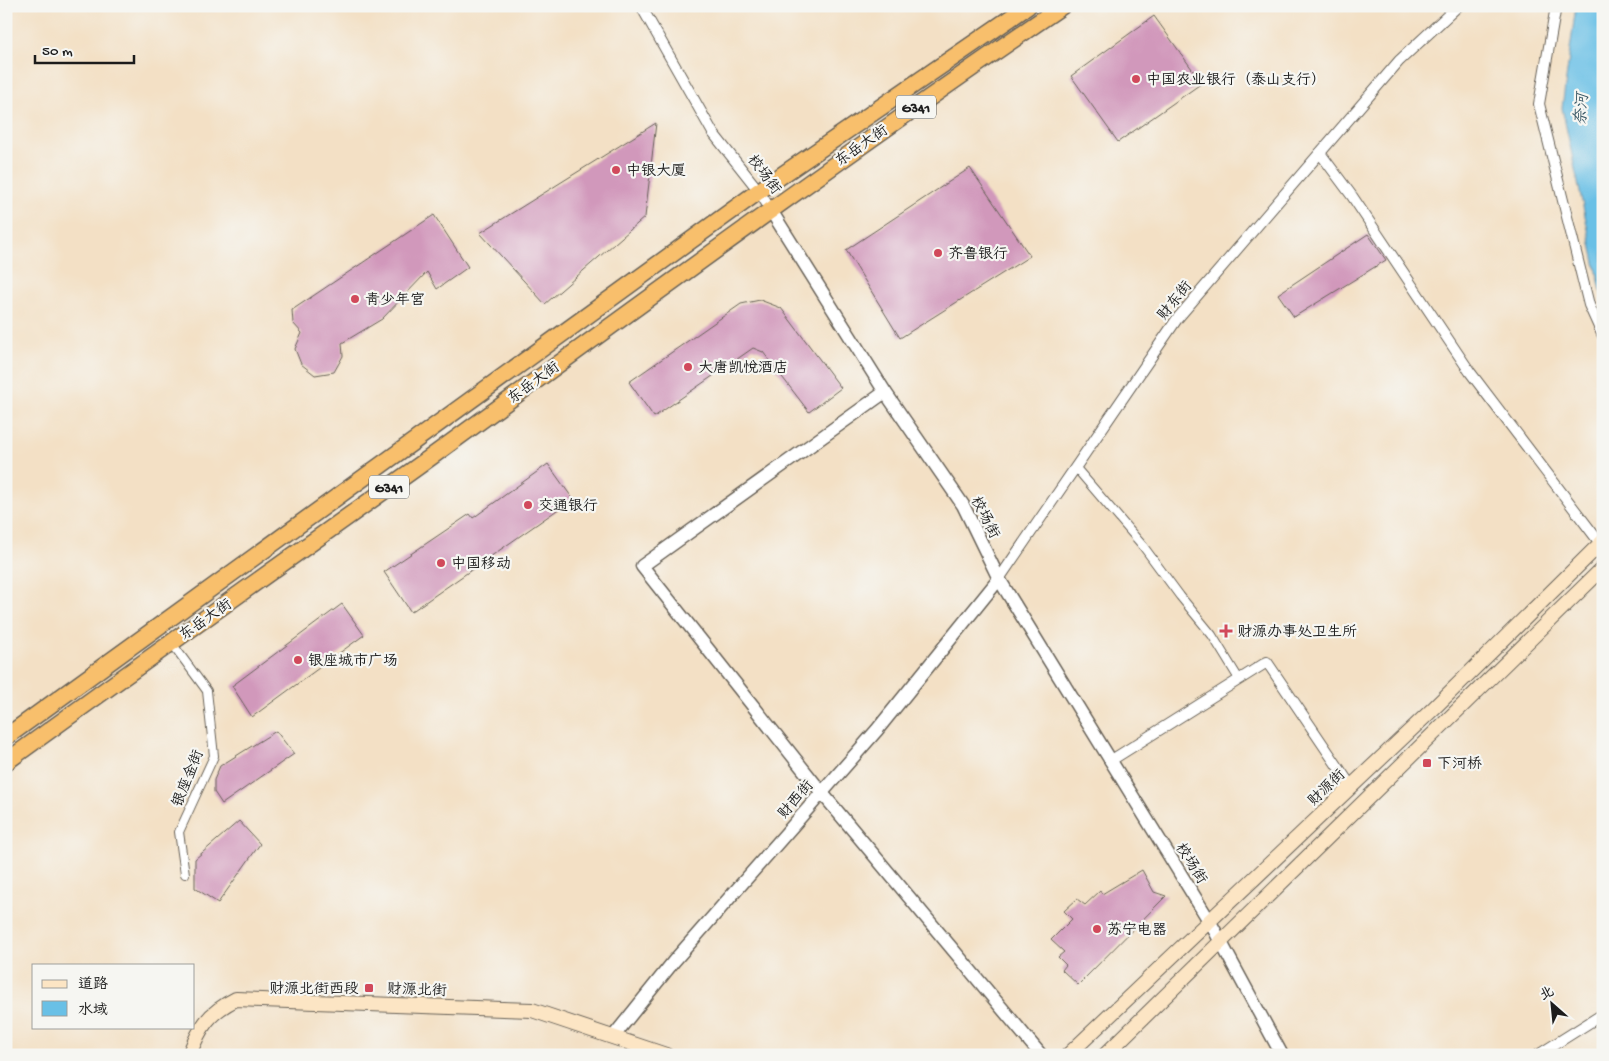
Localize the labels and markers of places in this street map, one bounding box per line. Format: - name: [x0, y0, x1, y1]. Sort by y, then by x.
- place label: 中国农业银行（泰山支行）: [1146, 72, 1326, 90]
- marker: 中国农业银行（泰山支行）: [1130, 73, 1142, 85]
- place label: 中银大厦: [626, 163, 686, 181]
- marker: 中银大厦: [610, 164, 622, 176]
- place label: 齐鲁银行: [948, 245, 1008, 264]
- marker: 齐鲁银行: [932, 247, 944, 259]
- place label: 青少年宫: [365, 292, 425, 310]
- marker: 青少年宫: [349, 293, 361, 305]
- place label: 大唐凯悦酒店: [698, 360, 788, 378]
- marker: 大唐凯悦酒店: [682, 361, 694, 373]
- place label: 交通银行: [538, 498, 598, 516]
- marker: 交通银行: [522, 499, 534, 511]
- place label: 中国移动: [451, 556, 511, 574]
- marker: 中国移动: [435, 557, 447, 569]
- marker: 财源办事处卫生所: [1219, 624, 1233, 638]
- place label: 财源办事处卫生所: [1237, 624, 1357, 642]
- place label: 银座城市广场: [308, 653, 398, 671]
- marker: 银座城市广场: [292, 654, 304, 666]
- place label: 下河桥: [1437, 756, 1482, 774]
- marker: 下河桥: [1421, 757, 1433, 769]
- place label: 苏宁电器: [1107, 922, 1167, 940]
- marker: 苏宁电器: [1091, 923, 1103, 935]
- place label: 财源北街西段: [269, 981, 359, 999]
- marker: 财源北街西段: [363, 982, 375, 994]

